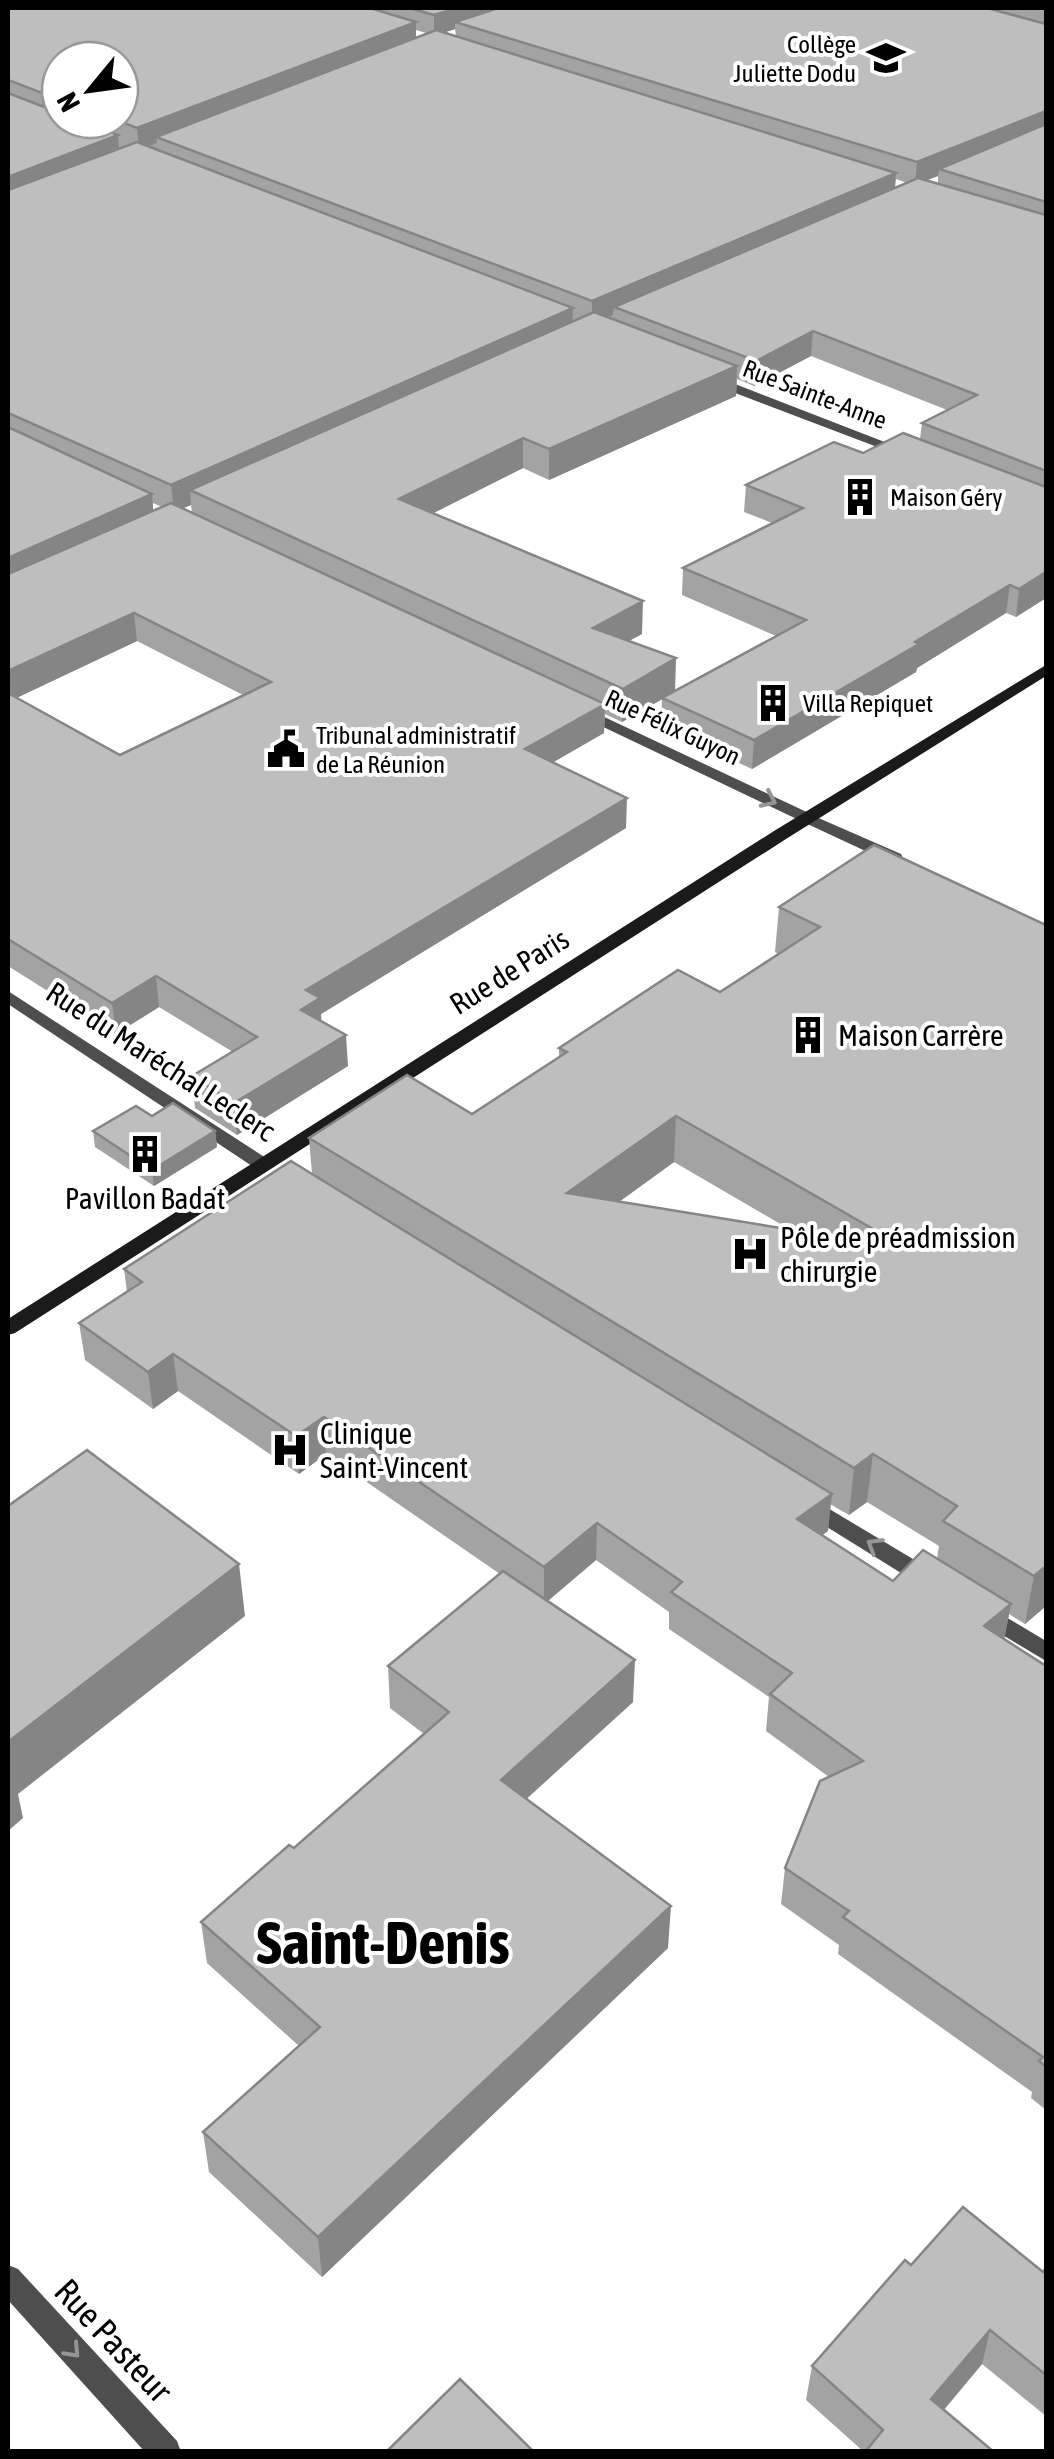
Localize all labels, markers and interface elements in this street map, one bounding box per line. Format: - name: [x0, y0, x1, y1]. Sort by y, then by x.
- place label: Collège Juliette Dodu: [734, 30, 856, 87]
- school or university icon: Collège Juliette Dodu: [865, 37, 907, 79]
- north arrow: [40, 40, 140, 140]
- text: N: [50, 87, 86, 117]
- street label: Rue Sainte-Anne: [739, 354, 891, 434]
- building icon: Maison Géry: [839, 476, 881, 518]
- place label: Maison Géry: [890, 483, 1003, 511]
- building icon: Villa Repiquet: [752, 682, 794, 724]
- street label: Rue Félix Guyon: [601, 684, 745, 770]
- place label: Villa Repiquet: [803, 689, 933, 717]
- place label: Tribunal administratif de La Réunion: [316, 721, 516, 778]
- public building icon: Tribunal administratif de La Réunion: [265, 728, 307, 770]
- one-way arrow: [759, 787, 777, 807]
- street label: Rue de Paris: [443, 921, 575, 1021]
- street label: Rue du Maréchal Leclerc: [40, 974, 282, 1148]
- building icon: Maison Carrère: [787, 1014, 829, 1056]
- place label: Maison Carrère: [838, 1018, 1004, 1052]
- building icon: Pavillon Badat: [124, 1133, 166, 1175]
- place label: Pavillon Badat: [65, 1181, 225, 1215]
- place label: Pôle de préadmission chirurgie: [780, 1220, 1016, 1288]
- hospital icon: Pôle de préadmission chirurgie: [729, 1233, 771, 1275]
- place label: Clinique Saint-Vincent: [320, 1416, 468, 1484]
- hospital icon: Clinique Saint-Vincent: [269, 1429, 311, 1471]
- one-way arrow: [867, 1538, 885, 1557]
- district label: Saint-Denis: [256, 1908, 510, 1977]
- street label: Rue Pasteur: [47, 2270, 181, 2410]
- one-way arrow: [62, 2339, 80, 2358]

